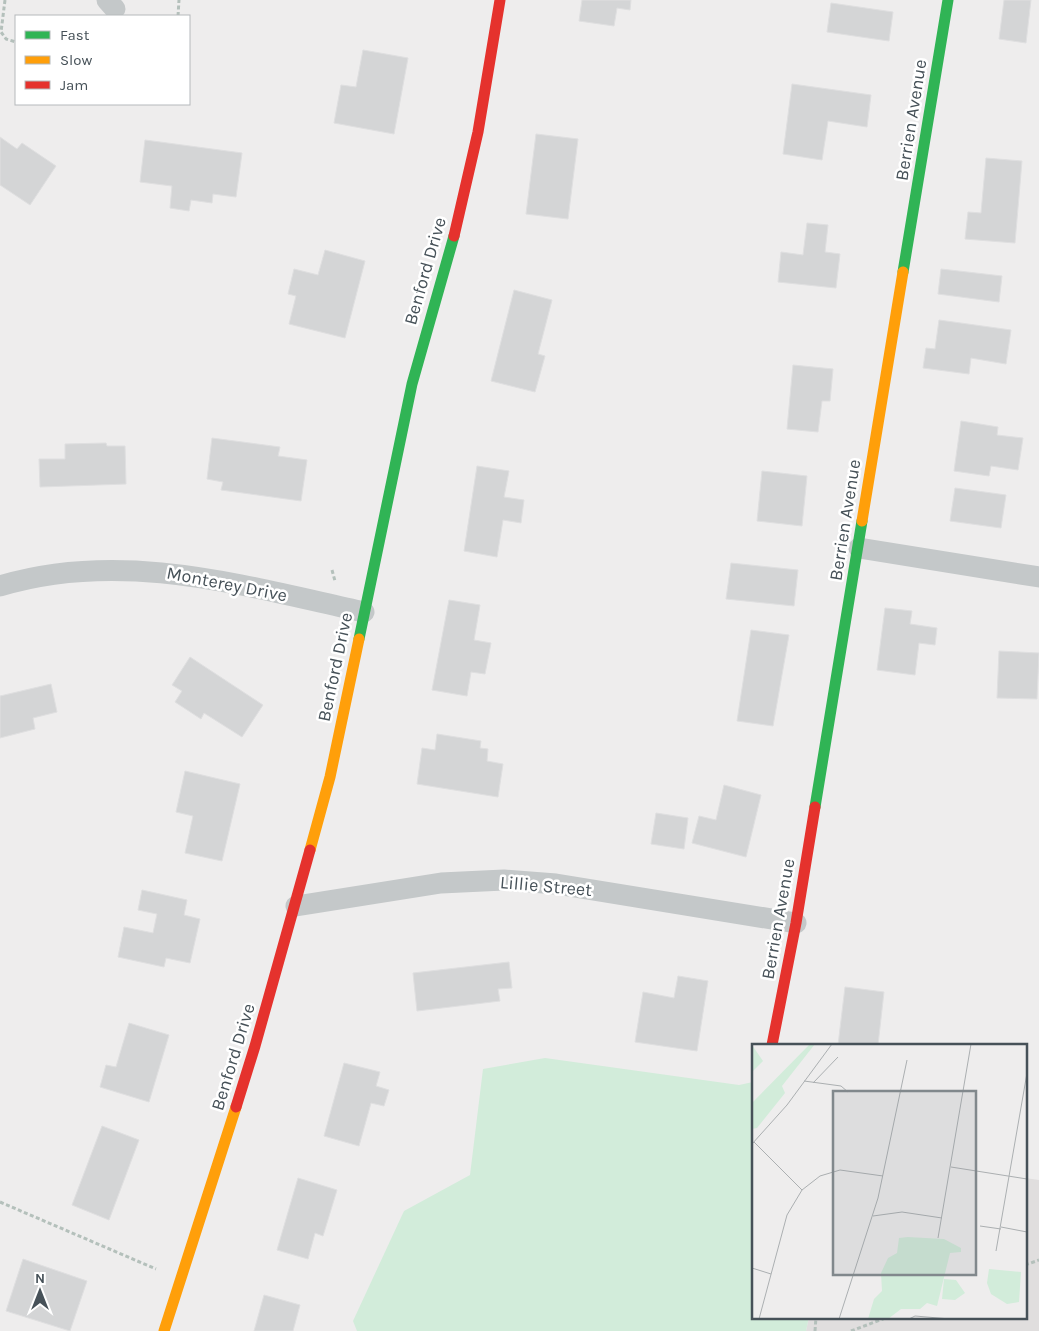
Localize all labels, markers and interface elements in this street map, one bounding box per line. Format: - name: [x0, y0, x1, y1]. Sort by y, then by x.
- legend: [15, 15, 190, 105]
- text: Fast: [60, 26, 90, 44]
- text: Slow: [60, 51, 92, 69]
- street label: Berrien Avenue: [891, 58, 931, 182]
- text: Jam: [60, 76, 88, 94]
- street label: Benford Drive: [399, 215, 451, 327]
- street label: Berrien Avenue: [825, 458, 865, 582]
- street label: Monterey Drive: [165, 562, 289, 606]
- street label: Benford Drive: [313, 611, 357, 723]
- street label: Berrien Avenue: [757, 857, 799, 981]
- street label: Lillie Street: [499, 871, 593, 901]
- street label: Benford Drive: [206, 1001, 260, 1113]
- inset map: [752, 1044, 1026, 1318]
- north arrow: [15, 1266, 65, 1316]
- text: N: [35, 1270, 45, 1287]

